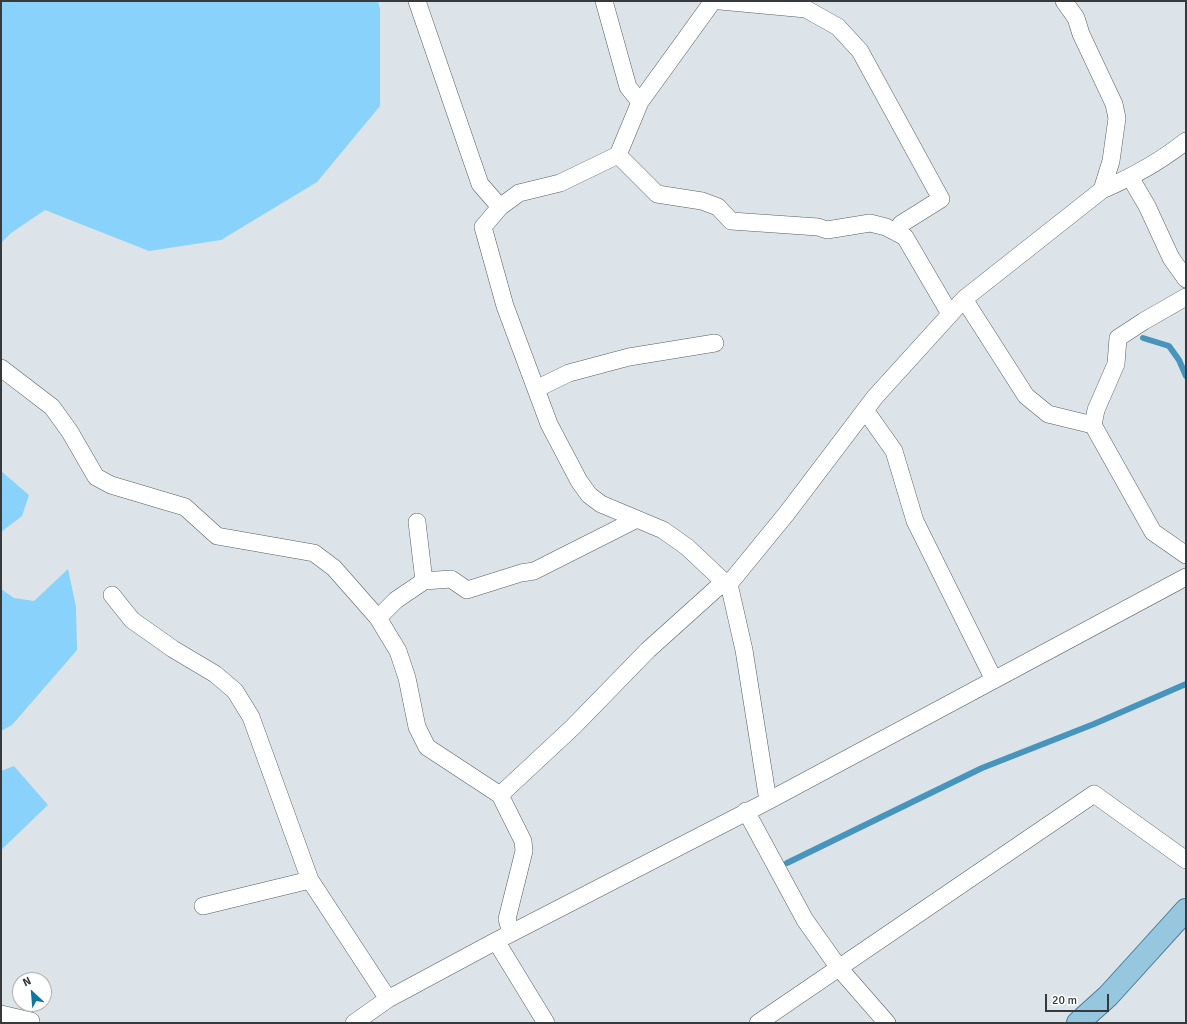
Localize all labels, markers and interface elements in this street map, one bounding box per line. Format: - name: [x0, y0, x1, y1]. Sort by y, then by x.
- north arrow: [12, 972, 52, 1012]
- text: N: [21, 974, 33, 989]
- scale bar: [1047, 986, 1111, 1012]
- text: 20 m: [1052, 993, 1077, 1008]

